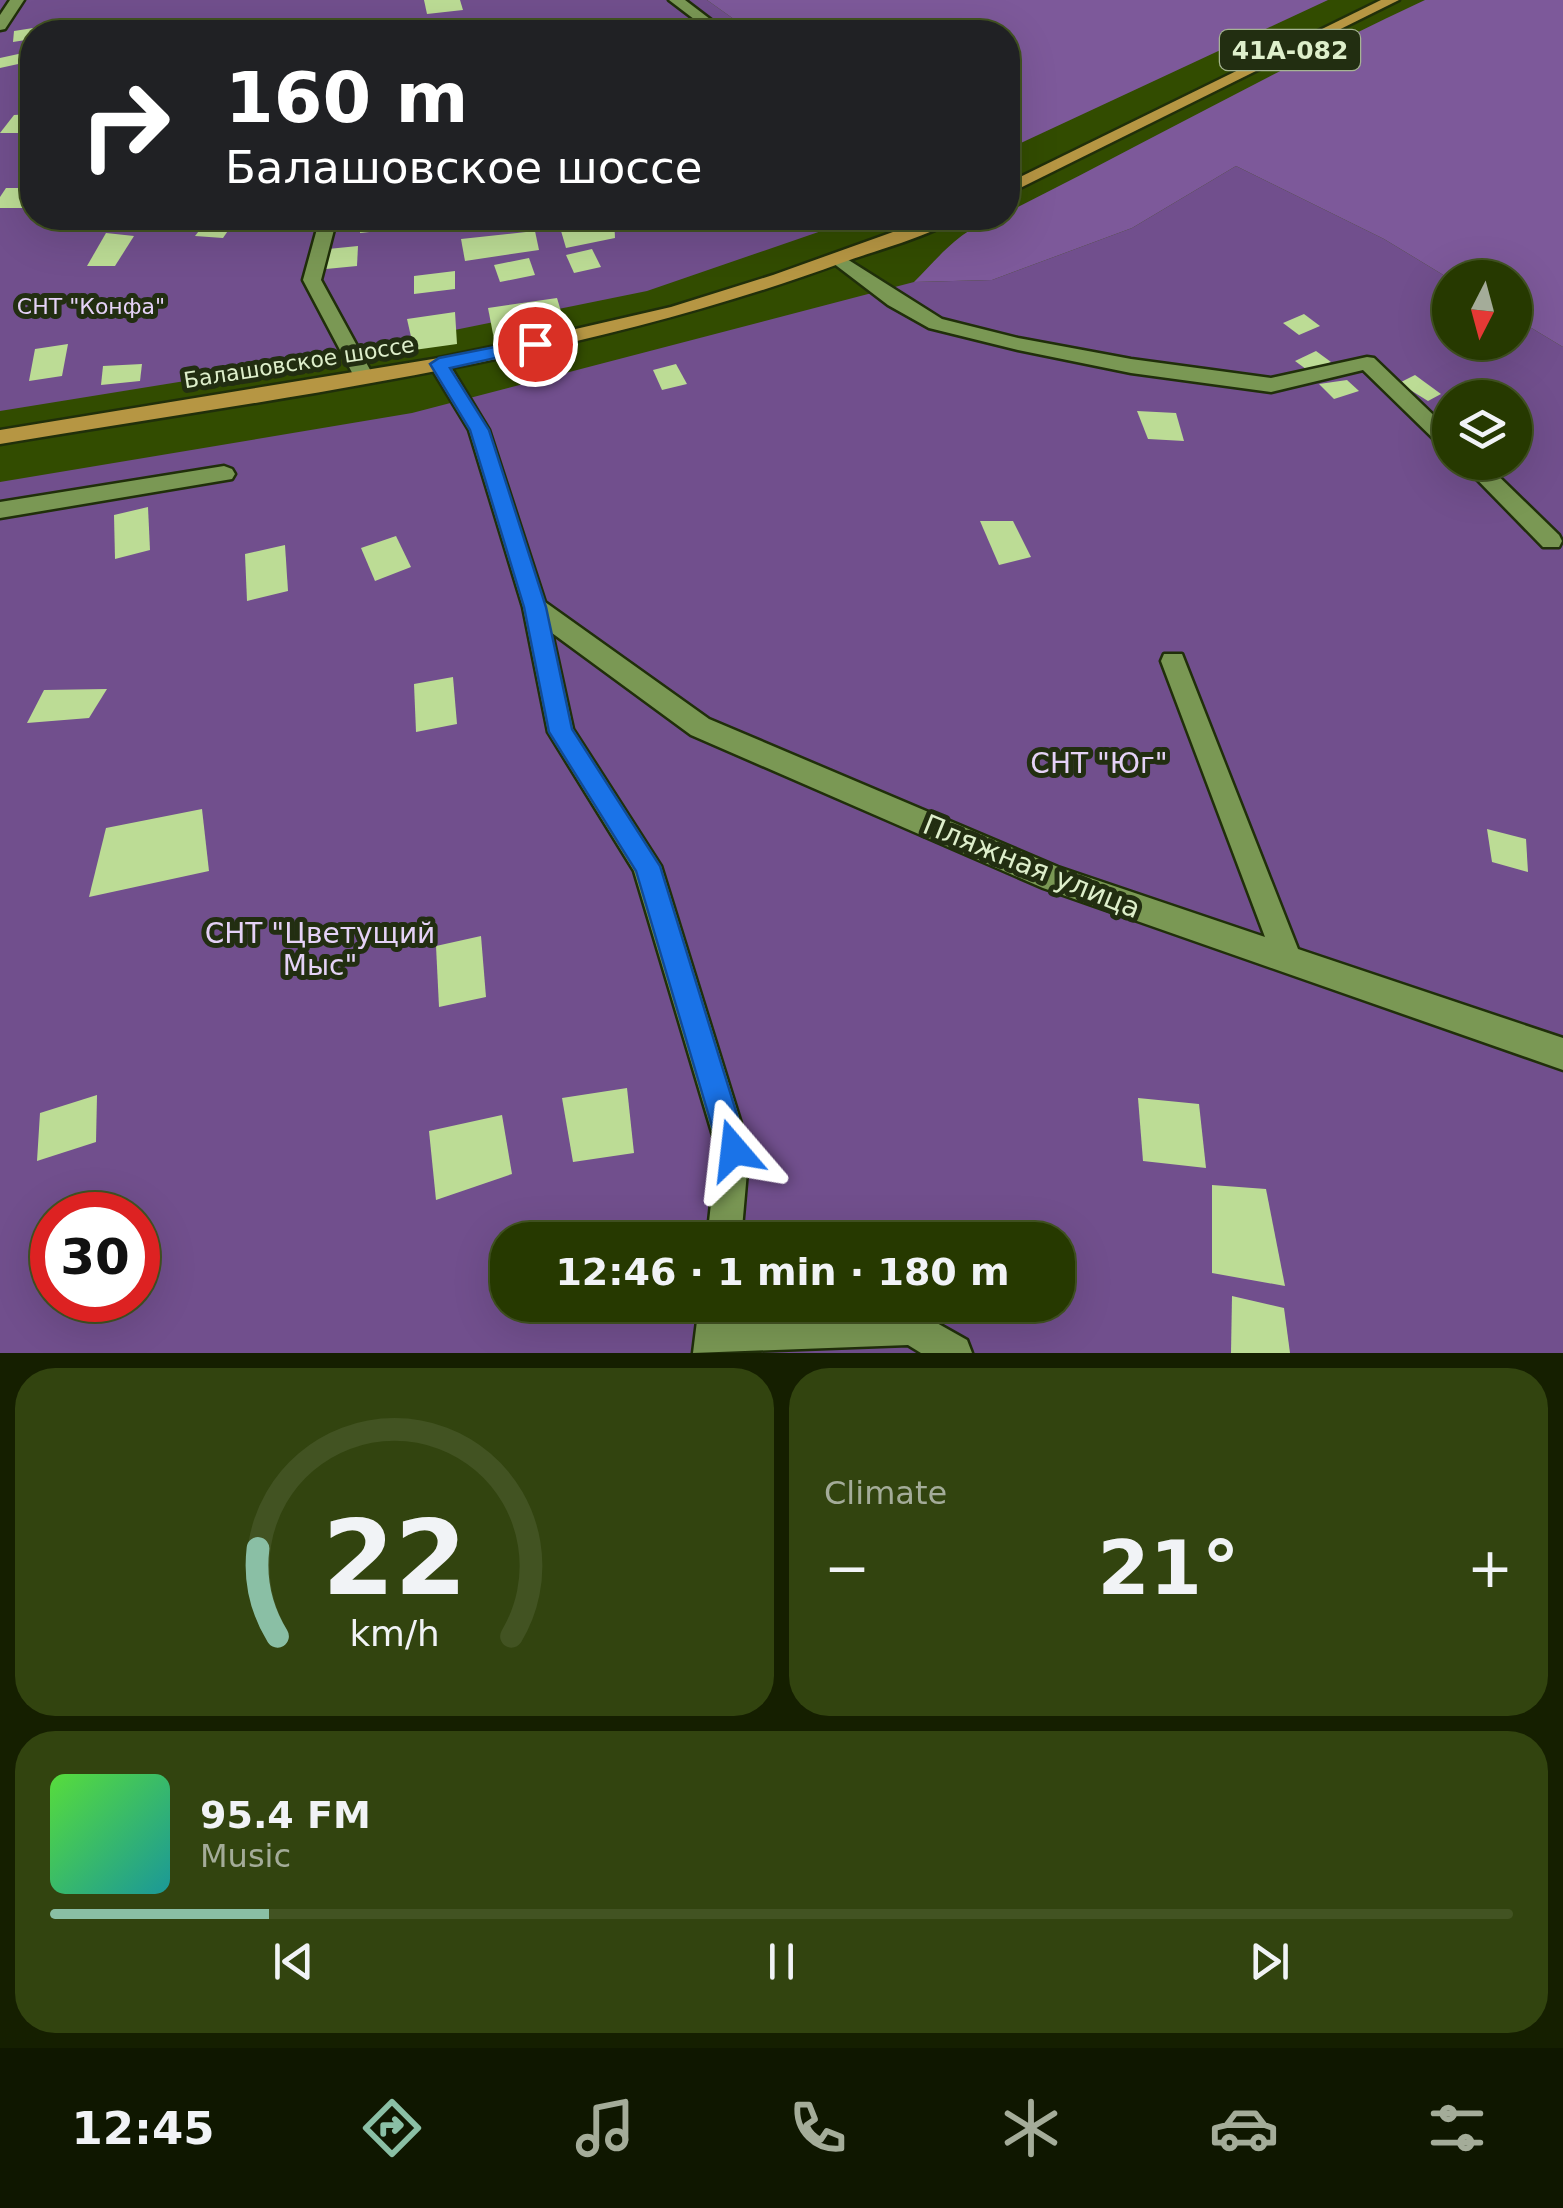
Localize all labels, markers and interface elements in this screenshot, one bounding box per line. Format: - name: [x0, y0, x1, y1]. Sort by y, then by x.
- road number: 41А-082: [1220, 30, 1360, 70]
- text: 160 m: [225, 57, 468, 139]
- icon: right: [60, 60, 190, 190]
- text: Балашовское шоссе: [225, 141, 702, 194]
- north arrow: [1432, 260, 1532, 360]
- map controls: [1432, 260, 1532, 480]
- park label: СНТ "Конфа": [17, 294, 165, 319]
- pin: [493, 302, 578, 387]
- icon: arrive: [508, 317, 563, 372]
- street label: Балашовское шоссе: [182, 332, 416, 393]
- button: layers: [1432, 380, 1532, 480]
- park label: СНТ "Юг": [1030, 747, 1168, 780]
- street label: Пляжная улица: [918, 808, 1145, 925]
- park label: СНТ "Цветущий Мыс": [205, 917, 435, 982]
- position arrow: [682, 1098, 786, 1202]
- speed limit sign: 30: [30, 1192, 160, 1322]
- text: 12:46 · 1 min · 180 m: [555, 1250, 1010, 1294]
- text: Climate: [824, 1474, 947, 1512]
- text: 22: [322, 1497, 467, 1619]
- text: 21°: [1098, 1524, 1239, 1612]
- text: −: [824, 1536, 870, 1600]
- text: +: [1467, 1536, 1513, 1600]
- text: km/h: [349, 1613, 440, 1654]
- text: 95.4 FM: [200, 1793, 371, 1837]
- text: Music: [200, 1837, 291, 1875]
- icon: previous: [266, 1934, 321, 1989]
- icon: pause: [754, 1934, 809, 1989]
- icon: next: [1242, 1934, 1297, 1989]
- icon: directions: [357, 2093, 427, 2163]
- icon: music: [570, 2093, 640, 2163]
- icon: phone: [783, 2093, 853, 2163]
- icon: climate: [996, 2093, 1066, 2163]
- icon: car: [1209, 2093, 1279, 2163]
- icon: filters: [1422, 2093, 1492, 2163]
- text: 12:45: [71, 2102, 215, 2155]

